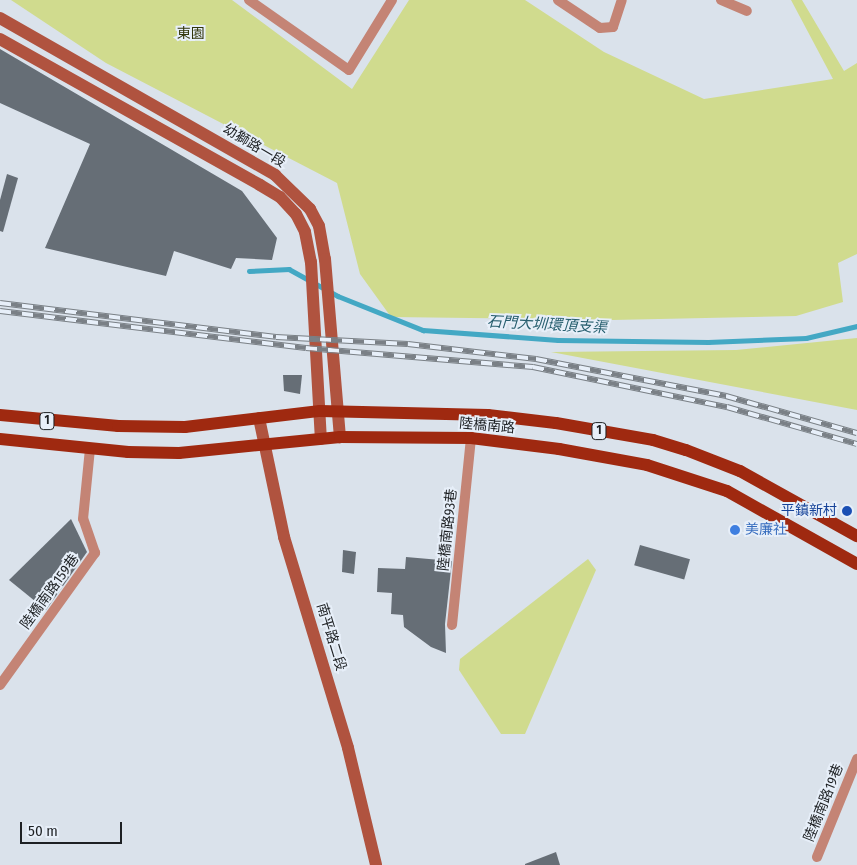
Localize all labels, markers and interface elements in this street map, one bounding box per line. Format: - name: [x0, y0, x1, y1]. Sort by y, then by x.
- park label: 東園: [177, 26, 205, 42]
- street label: 幼獅路一段: [220, 121, 288, 171]
- water label: 石門大圳環頂支渠: [487, 313, 607, 337]
- road number: 1: [38, 412, 56, 431]
- street label: 陸橋南路: [458, 415, 516, 437]
- road number: 1: [590, 422, 608, 441]
- street label: 陸橋南路93巷: [435, 488, 461, 572]
- place label: 平鎮新村: [781, 503, 837, 519]
- marker: 平鎮新村: [841, 505, 853, 517]
- place label: 美廉社: [745, 522, 787, 538]
- marker: 美廉社: [729, 524, 741, 536]
- street label: 陸橋南路159巷: [17, 551, 83, 633]
- street label: 南平路二段: [313, 601, 349, 673]
- street label: 陸橋南路19巷: [801, 762, 847, 844]
- scale bar: [22, 812, 125, 844]
- text: 50 m: [28, 822, 58, 840]

